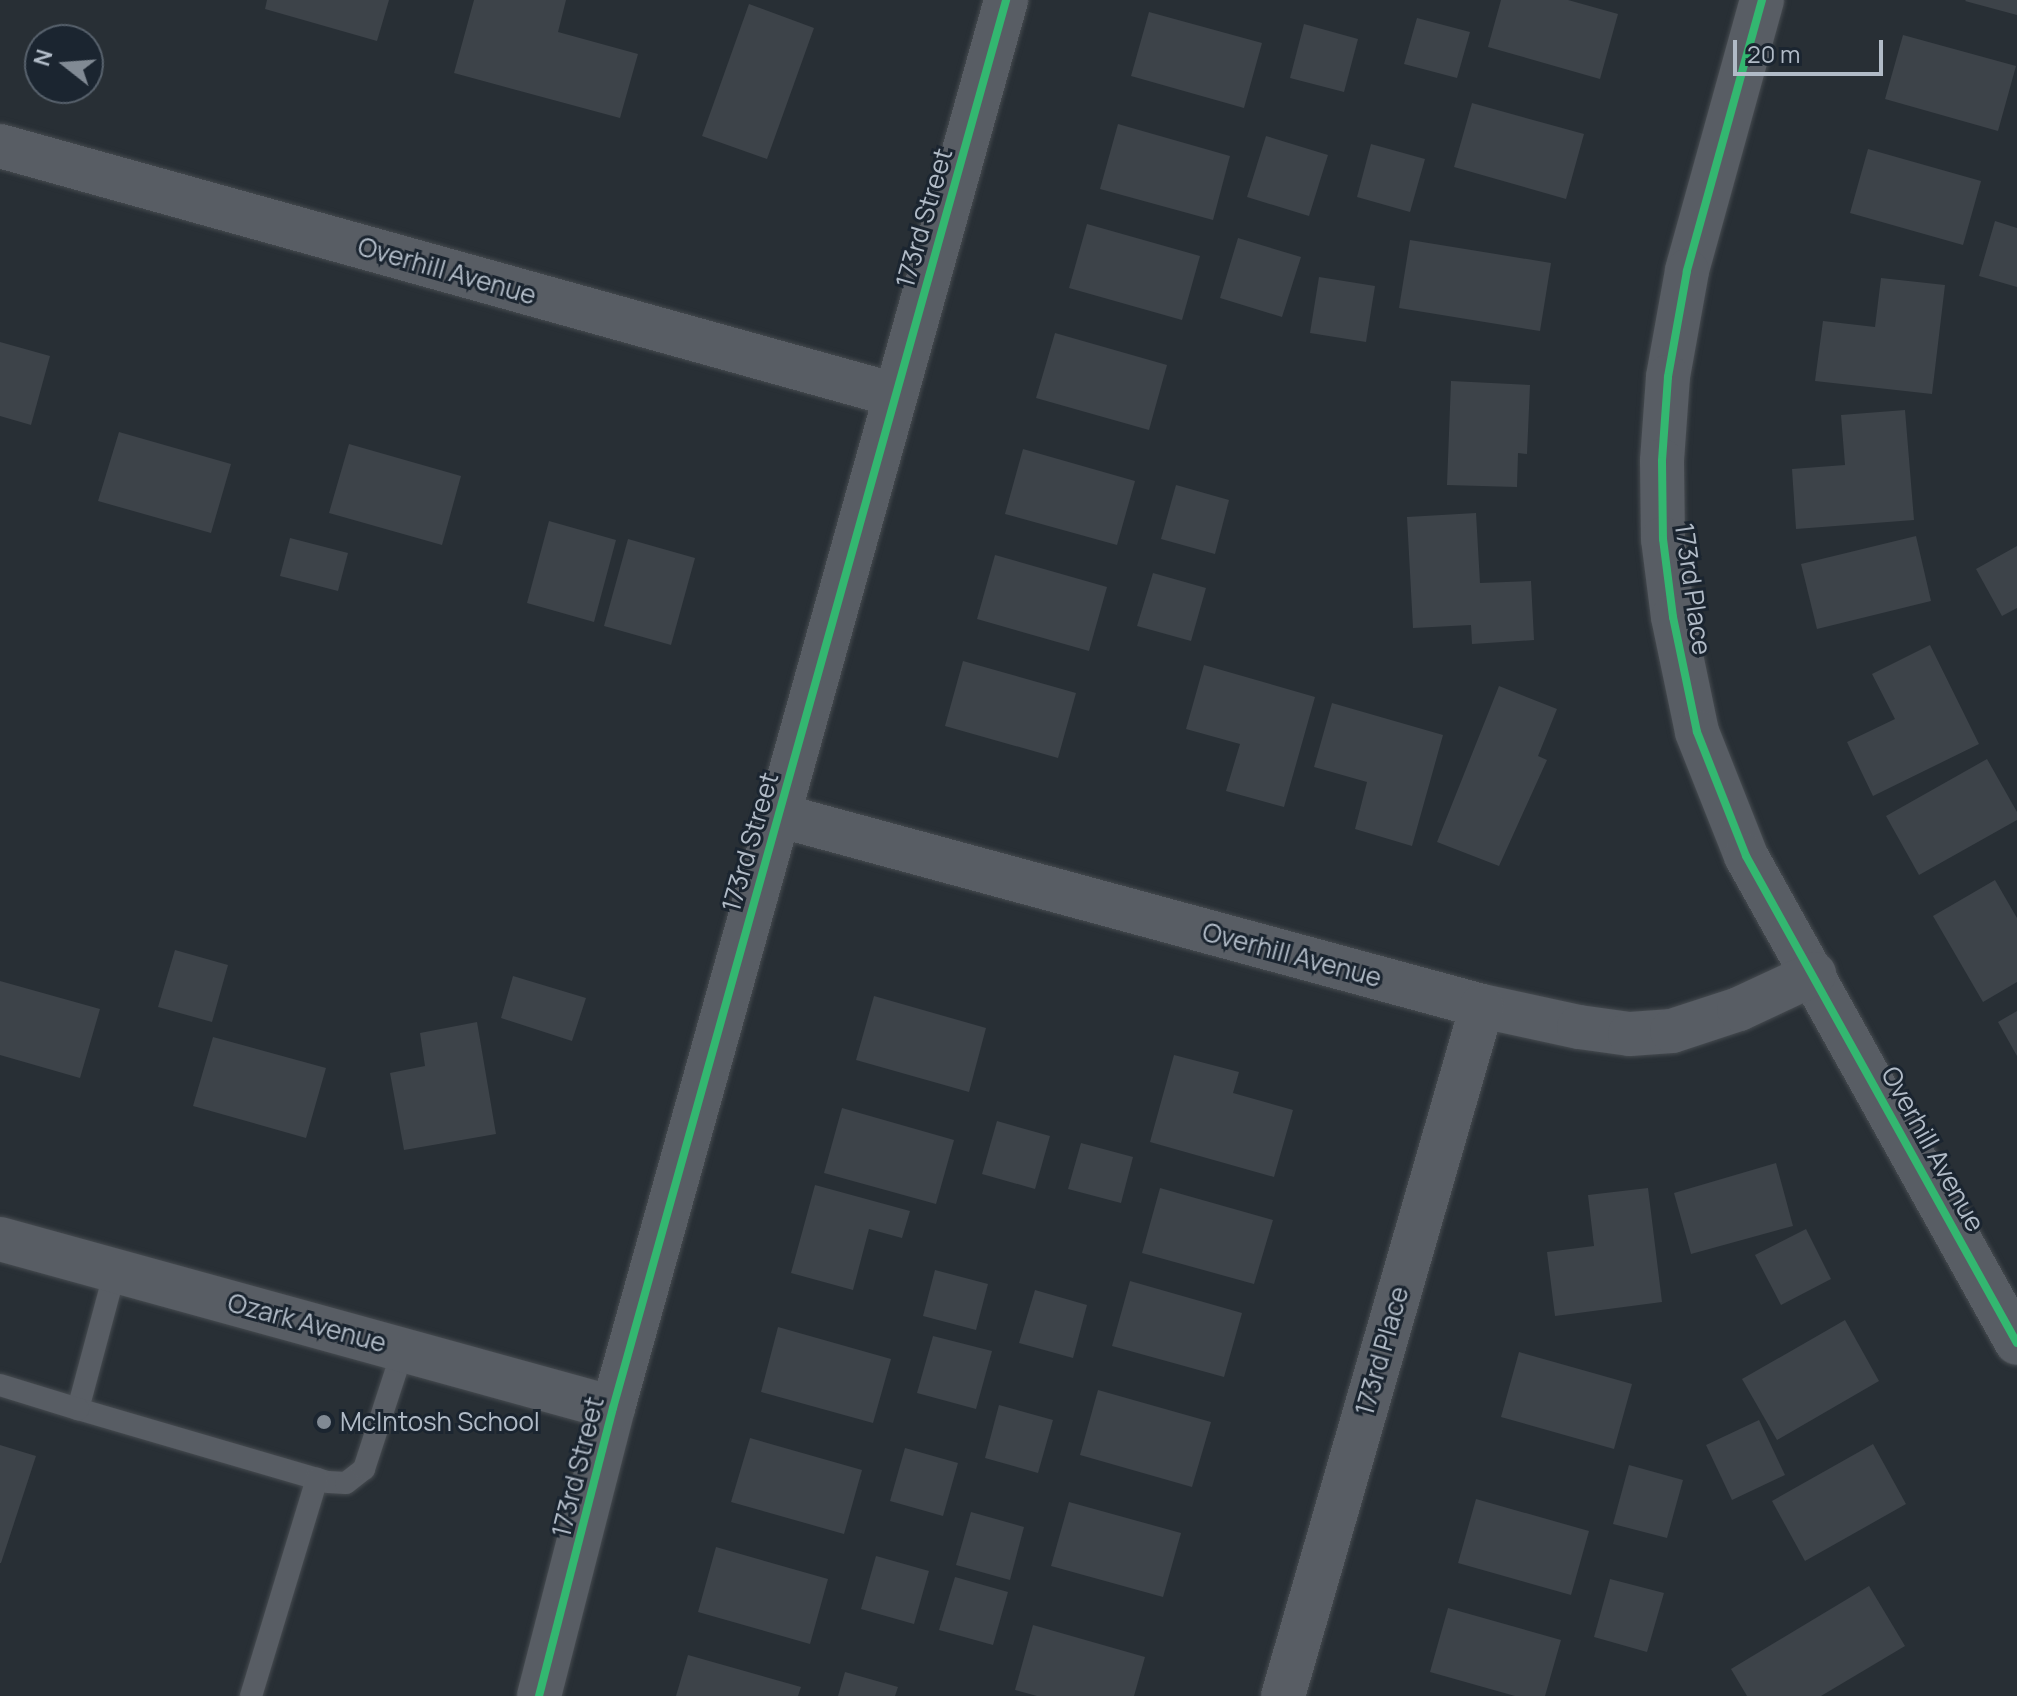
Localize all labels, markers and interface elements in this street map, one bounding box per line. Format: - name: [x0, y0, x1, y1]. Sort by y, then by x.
- north arrow: [24, 24, 104, 104]
- scale bar: [1737, 24, 1887, 74]
- text: 20 m: [1747, 37, 1800, 70]
- text: N: [26, 46, 60, 70]
- street label: 173rd Street: [889, 145, 959, 291]
- street label: Overhill Avenue: [354, 231, 540, 311]
- street label: 173rd Place: [1668, 521, 1718, 657]
- street label: 173rd Street: [715, 769, 785, 915]
- street label: Overhill Avenue: [1199, 916, 1385, 994]
- street label: Overhill Avenue: [1875, 1061, 1991, 1237]
- street label: 173rd Place: [1349, 1283, 1415, 1419]
- street label: Ozark Avenue: [224, 1287, 390, 1359]
- street label: 173rd Street: [545, 1394, 611, 1540]
- place label: McIntosh School: [340, 1406, 540, 1438]
- marker: McIntosh School: [315, 1413, 333, 1431]

